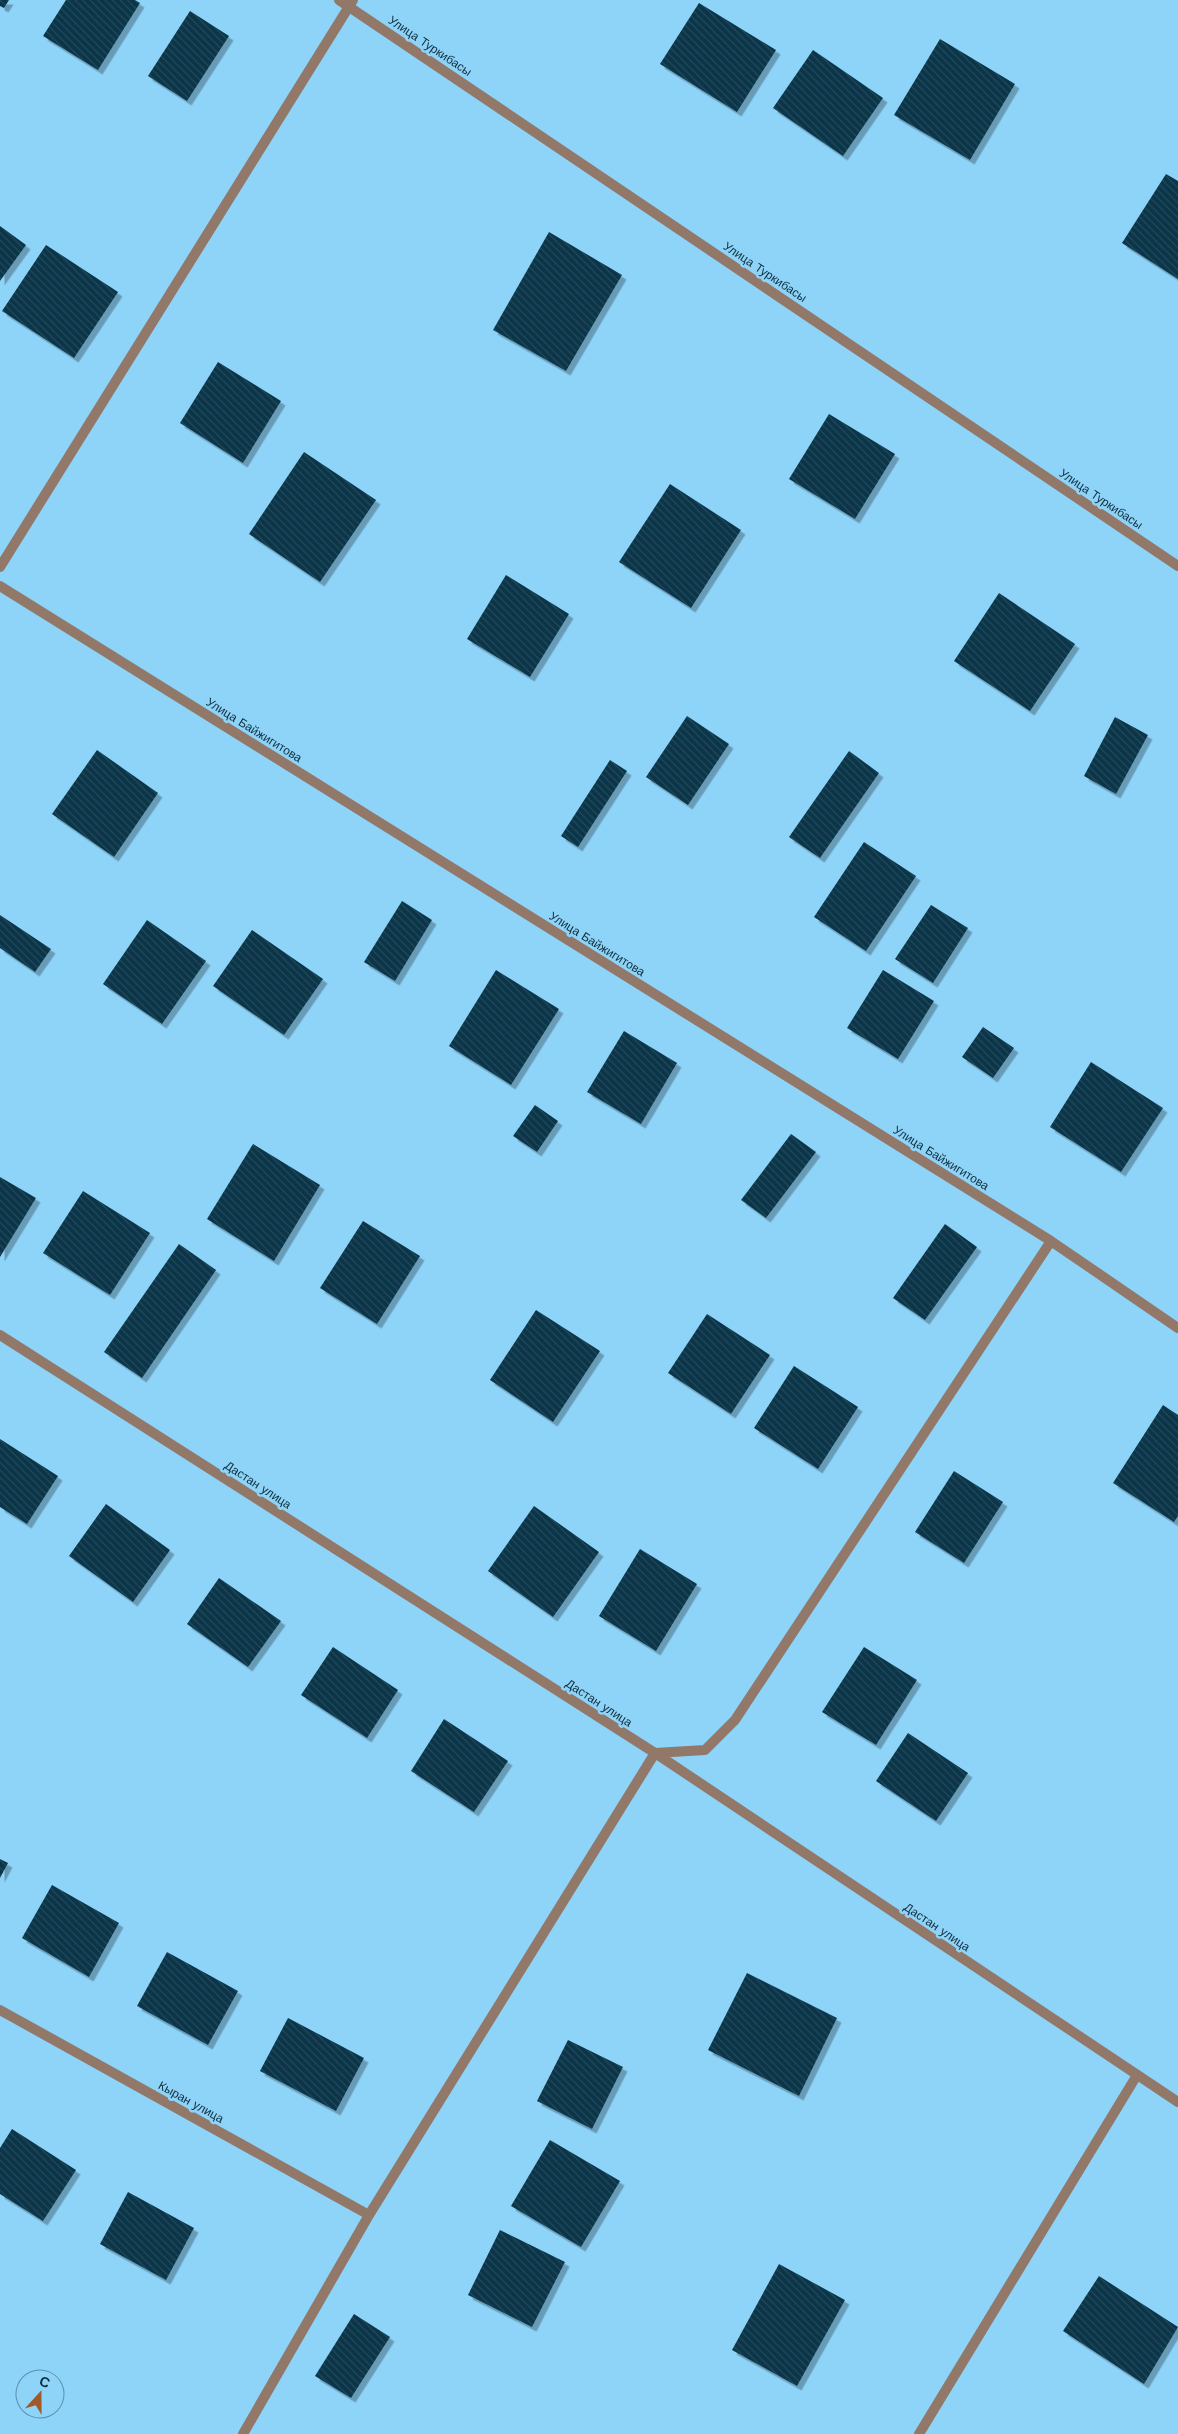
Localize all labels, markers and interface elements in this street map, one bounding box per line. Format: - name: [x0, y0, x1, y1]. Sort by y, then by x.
- street label: Улица Туркибасы: [386, 13, 474, 79]
- street label: Улица Туркибасы: [721, 239, 809, 305]
- street label: Улица Туркибасы: [1057, 466, 1145, 532]
- street label: Улица Байжигитова: [204, 695, 305, 765]
- street label: Улица Байжигитова: [547, 909, 648, 979]
- street label: Улица Байжигитова: [891, 1123, 992, 1193]
- street label: Дастан улица: [222, 1458, 294, 1512]
- street label: Дастан улица: [563, 1676, 635, 1730]
- street label: Дастан улица: [901, 1900, 973, 1954]
- street label: Кыран улица: [156, 2078, 226, 2126]
- north arrow: [15, 2369, 65, 2419]
- text: С: [37, 2373, 52, 2391]

